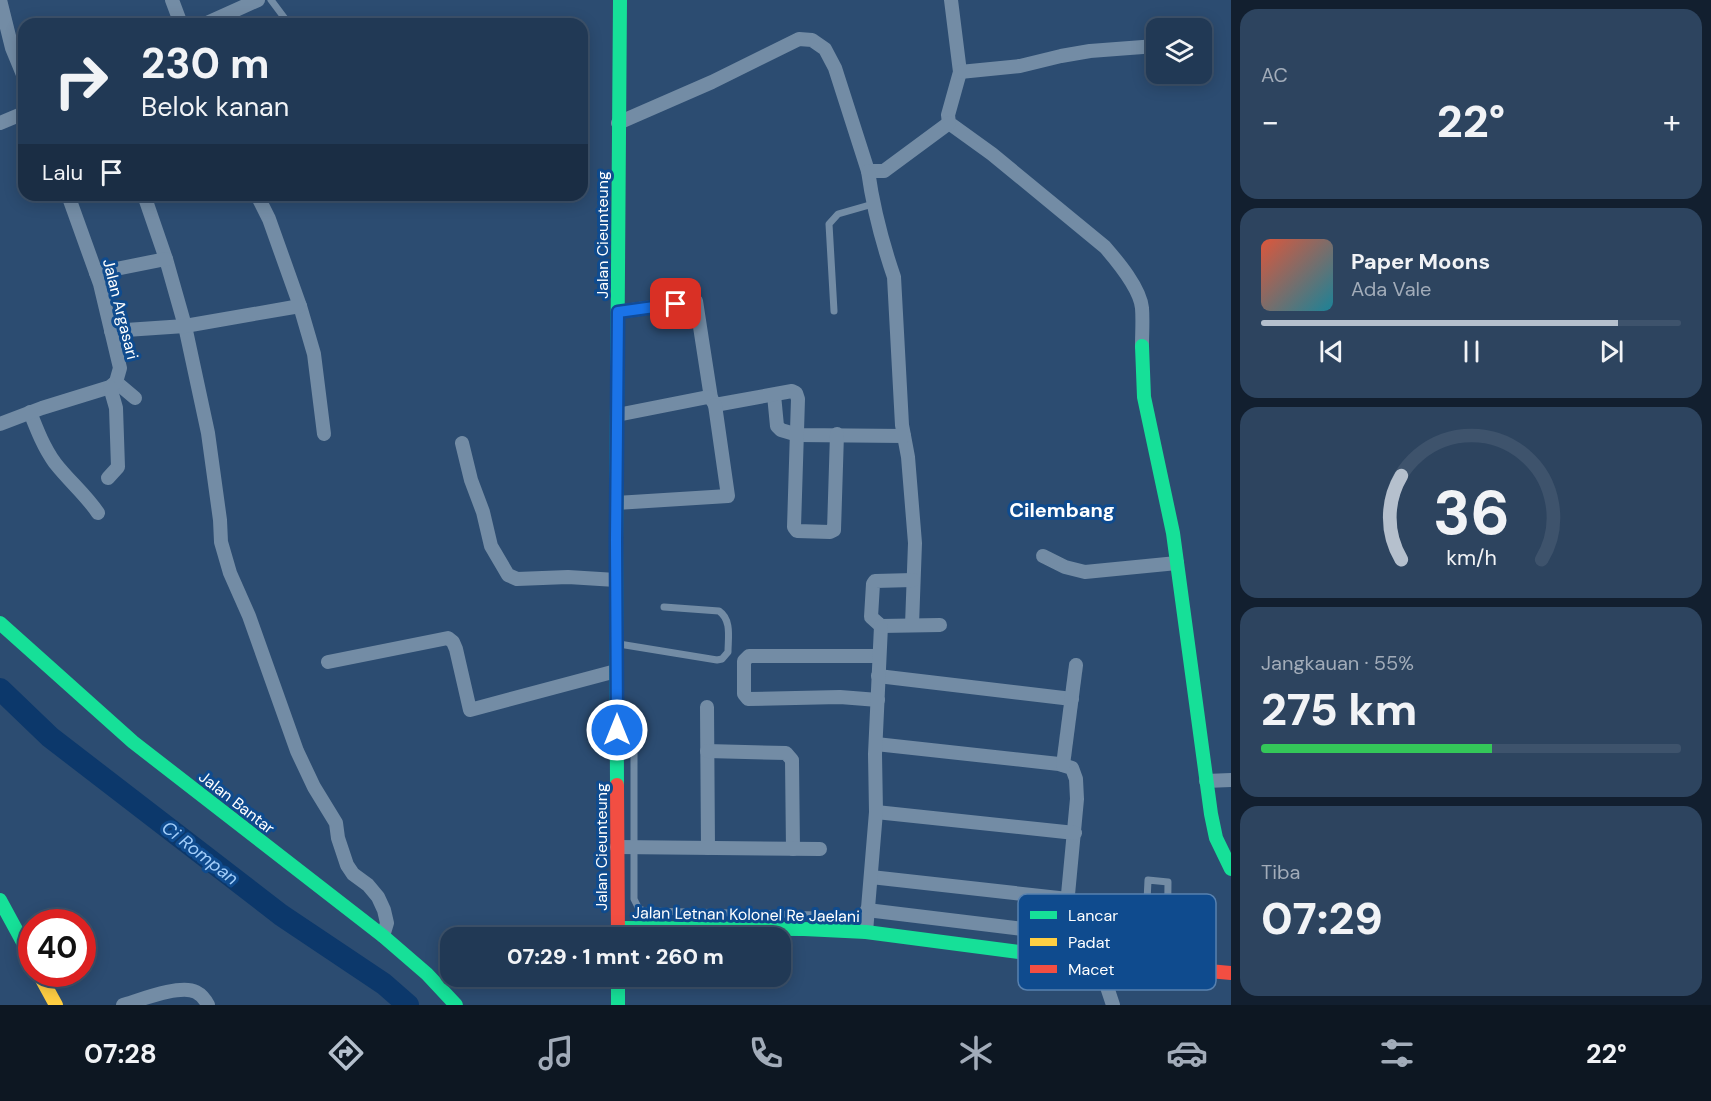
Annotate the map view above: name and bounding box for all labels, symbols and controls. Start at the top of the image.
map controls [1146,18,1212,84]
button: layers [1146,18,1212,84]
text: 230 m [141,36,270,91]
icon: right [42,42,120,120]
text: AC [1261,62,1288,88]
text: Belok kanan [141,89,289,124]
text: 22° [1437,92,1505,151]
text: − [1261,100,1279,143]
text: + [1663,100,1681,143]
icon: arrive [95,156,128,189]
text: Lalu [42,158,83,187]
street label: Jalan Cieunteung [592,171,613,299]
text: Paper Moons [1351,247,1490,276]
street label: Jalan Argasari [98,257,143,362]
text: Ada Vale [1351,276,1431,302]
pin [650,278,701,329]
icon: arrive [659,287,692,320]
icon: previous [1315,335,1348,368]
icon: pause [1455,335,1488,368]
icon: next [1595,335,1628,368]
text: 36 [1432,472,1510,553]
district label: Cilembang [1009,497,1115,523]
text: km/h [1446,544,1496,572]
text: Jangkauan · 55% [1261,650,1414,676]
text: 275 km [1261,680,1417,739]
position arrow [585,698,649,762]
street label: Jalan Bantar [194,766,279,839]
street label: Jalan Cieunteung [591,783,612,911]
water label: Ci Rompan [157,816,243,890]
text: Tiba [1261,859,1300,885]
text: 07:29 [1261,889,1383,948]
legend [1018,894,1216,990]
street label: Jalan Letnan Kolonel Re Jaelani [632,902,860,927]
text: Lancar [1068,905,1118,926]
speed limit sign: 40 [18,909,96,987]
text: Padat [1068,932,1110,953]
text: 07:29 · 1 mnt · 260 m [507,942,724,971]
text: Macet [1068,959,1114,980]
icon: directions [325,1032,367,1074]
icon: music [535,1032,577,1074]
icon: phone [745,1032,787,1074]
icon: climate [955,1032,997,1074]
icon: car [1166,1032,1208,1074]
icon: filters [1376,1032,1418,1074]
text: 07:28 [84,1036,157,1071]
text: 22° [1586,1036,1627,1071]

